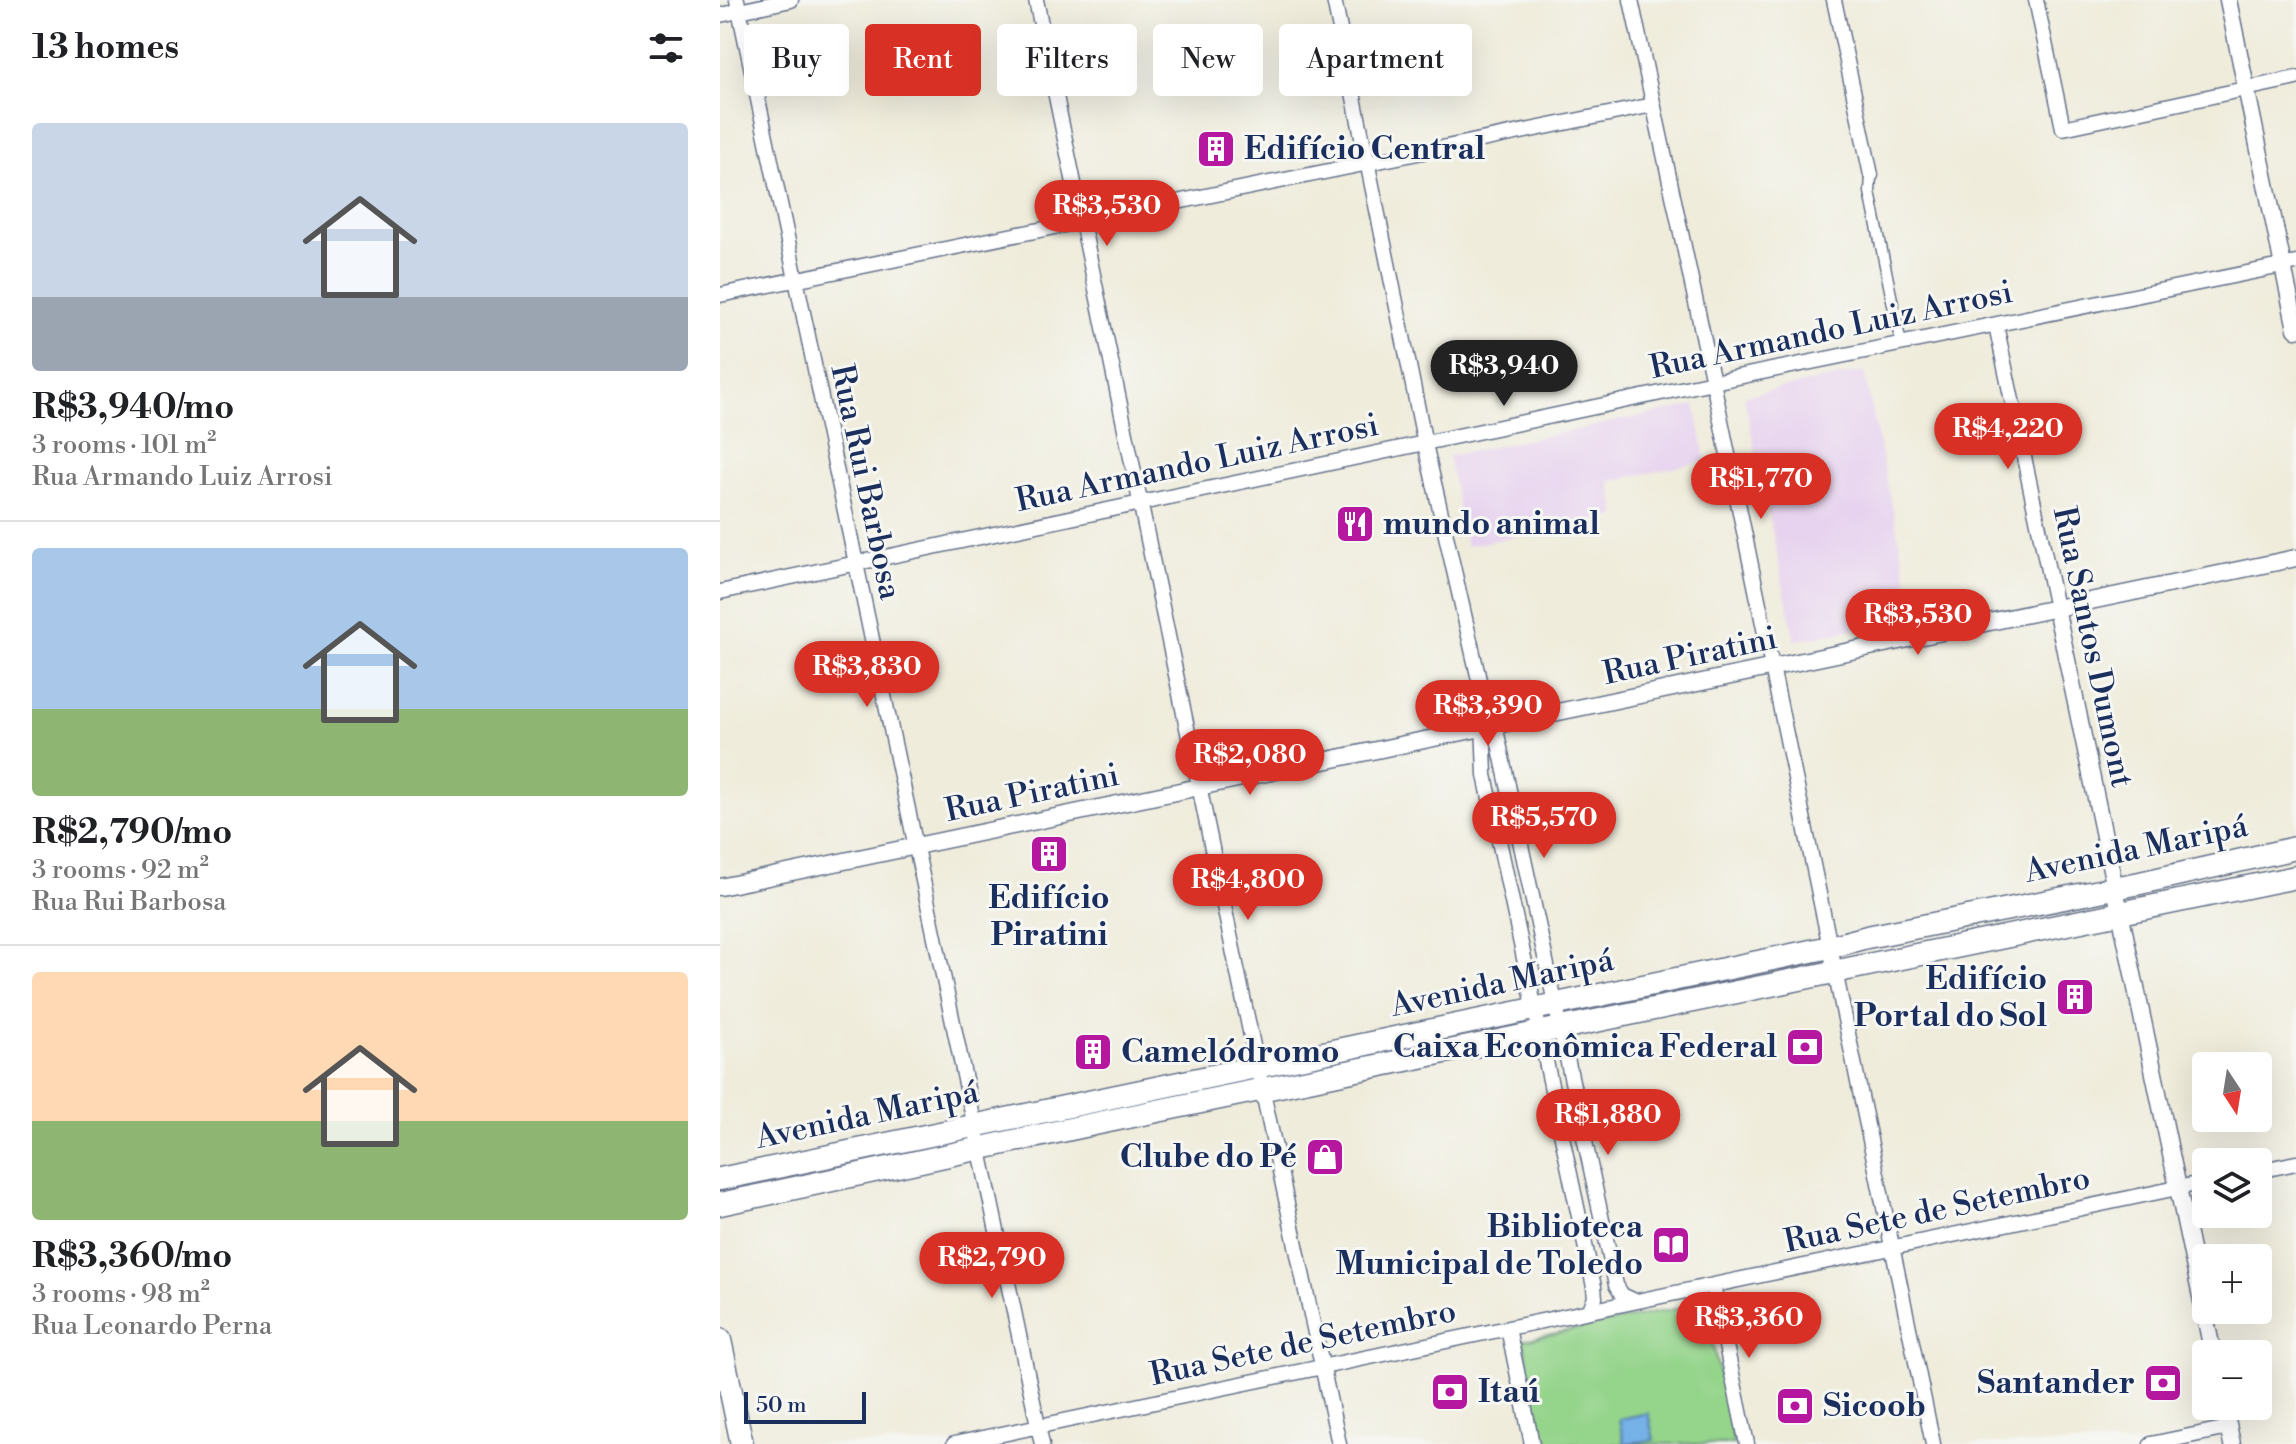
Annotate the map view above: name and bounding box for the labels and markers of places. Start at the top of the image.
building icon: Edifício Central [1195,128,1237,170]
place label: Edifício Central [1244,129,1486,169]
pin: R$3,530 [1033,180,1181,248]
pin: R$3,940 [1430,340,1578,408]
pin: R$4,220 [1934,403,2082,471]
pin: R$1,770 [1687,453,1835,521]
restaurant icon: mundo animal [1334,503,1376,545]
place label: mundo animal [1383,504,1600,544]
pin: R$3,530 [1844,589,1992,657]
pin: R$3,830 [793,641,941,709]
pin: R$3,390 [1414,680,1562,748]
pin: R$2,080 [1176,729,1324,797]
pin: R$5,570 [1470,792,1618,860]
building icon: Edifício Piratini [1028,833,1070,875]
pin: R$4,800 [1174,854,1322,922]
place label: Edifício Piratini [988,878,1110,955]
place label: Edifício Portal do Sol [1854,959,2047,1036]
building icon: Edifício Portal do Sol [2054,976,2096,1018]
bank icon: Caixa Econômica Federal [1784,1026,1826,1068]
place label: Caixa Econômica Federal [1393,1027,1777,1067]
building icon: Camelódromo [1072,1031,1114,1073]
place label: Camelódromo [1121,1032,1340,1072]
pin: R$1,880 [1534,1089,1682,1157]
shop icon: Clube do Pé [1304,1136,1346,1178]
place label: Clube do Pé [1120,1137,1297,1177]
place label: Biblioteca Municipal de Toledo [1336,1207,1644,1284]
library icon: Biblioteca Municipal de Toledo [1650,1224,1692,1266]
pin: R$2,790 [918,1232,1066,1300]
pin: R$3,360 [1675,1292,1823,1360]
bank icon: Santander [2142,1362,2184,1404]
place label: Santander [1977,1363,2135,1403]
bank icon: Itaú [1429,1371,1471,1413]
place label: Itaú [1478,1372,1540,1412]
bank icon: Sicoob [1774,1385,1816,1427]
place label: Sicoob [1823,1386,1926,1426]

